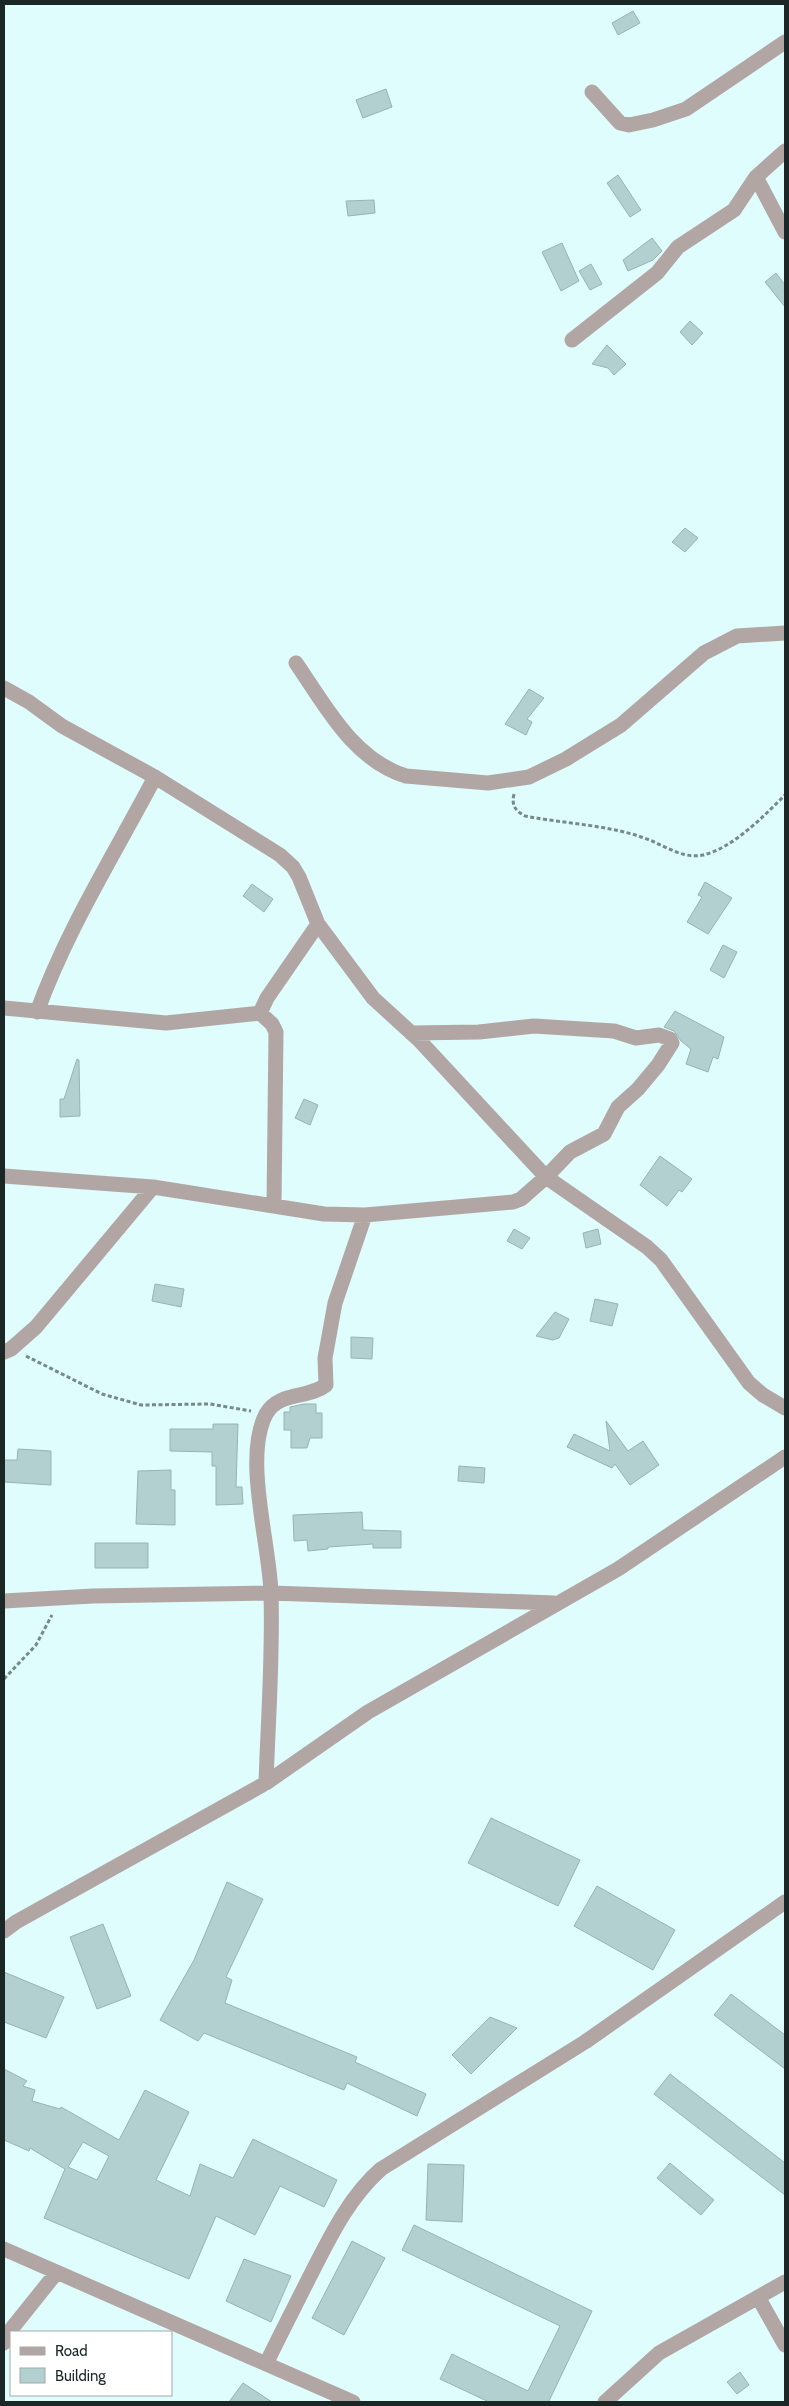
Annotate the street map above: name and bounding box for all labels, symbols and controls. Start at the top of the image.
legend [10,2331,172,2396]
text: Road [55,2342,88,2360]
text: Building [55,2367,106,2385]

